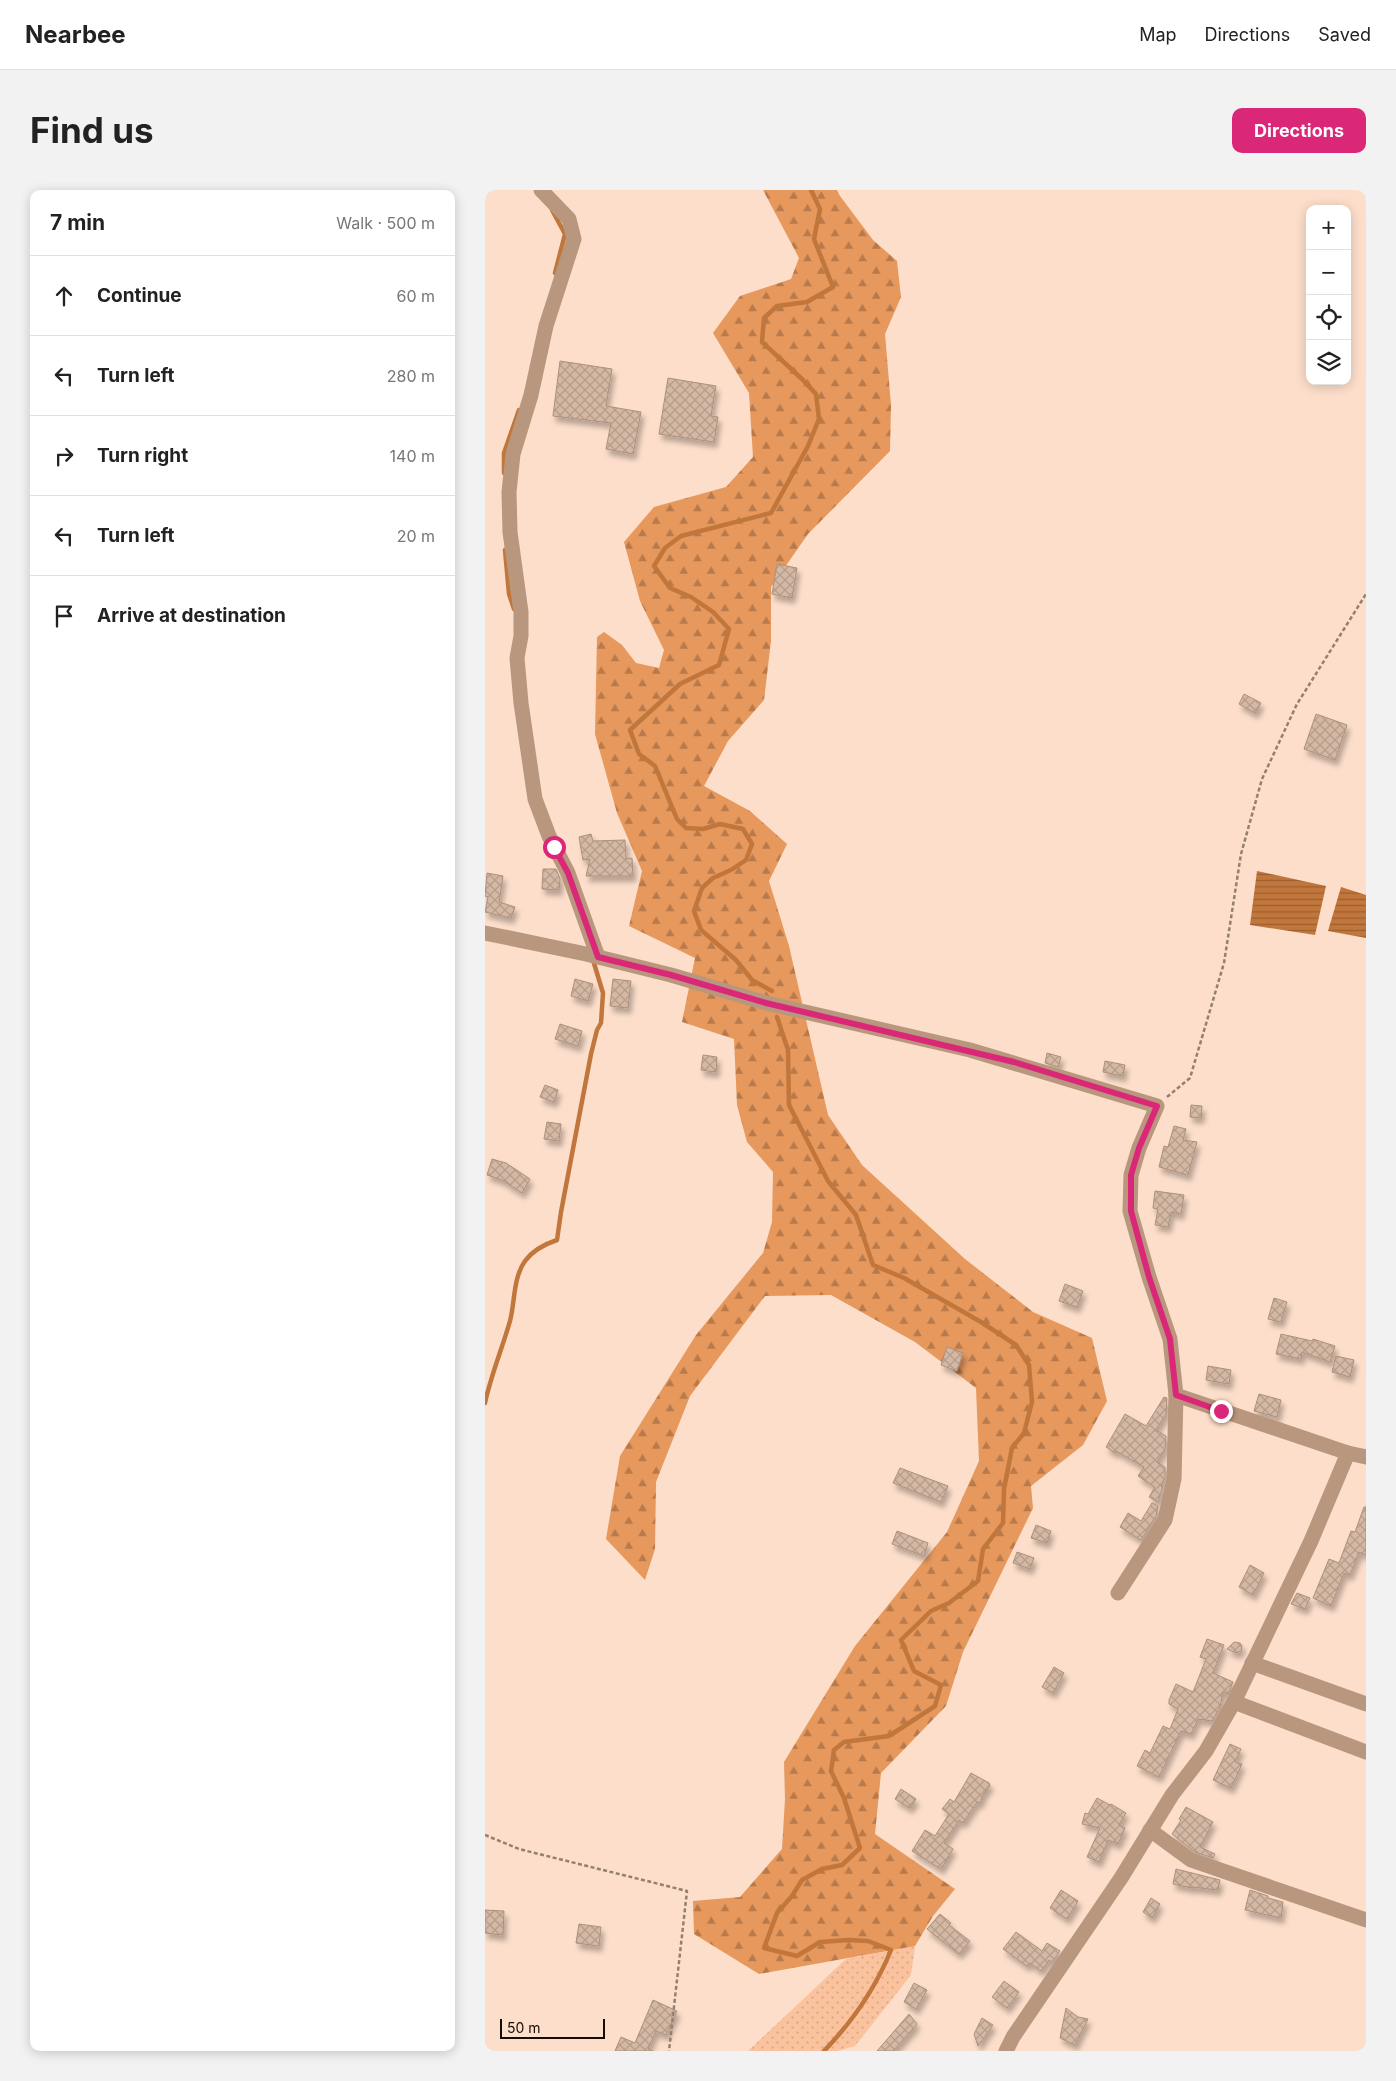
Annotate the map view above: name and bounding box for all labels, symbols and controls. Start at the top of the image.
text: Nearbee [25,20,126,49]
text: Map [1139,24,1177,45]
text: Directions [1205,24,1290,45]
text: Saved [1318,24,1371,45]
button: Directions [1232,108,1366,153]
text: Find us [30,109,154,151]
map controls [1306,205,1351,385]
button: + [1306,205,1351,250]
text: 7 min [50,210,105,235]
text: Walk · 500 m [336,213,435,233]
button: − [1306,250,1351,295]
icon: ahead [50,282,78,310]
text: Continue [97,284,182,307]
text: 60 m [396,286,435,306]
button: locate [1306,295,1351,340]
button: layers [1306,340,1351,385]
icon: left [50,362,78,390]
text: Turn left [97,364,175,387]
text: 280 m [387,366,435,386]
icon: right [50,442,78,470]
text: Turn right [97,444,188,467]
text: 140 m [390,446,435,466]
icon: left [50,522,78,550]
text: Turn left [97,524,175,547]
text: 20 m [397,526,435,546]
icon: arrive [50,602,78,630]
text: Arrive at destination [97,604,286,627]
route start [543,836,566,859]
route end [1210,1400,1233,1423]
scale bar [500,2016,605,2039]
text: 50 m [507,2019,541,2036]

